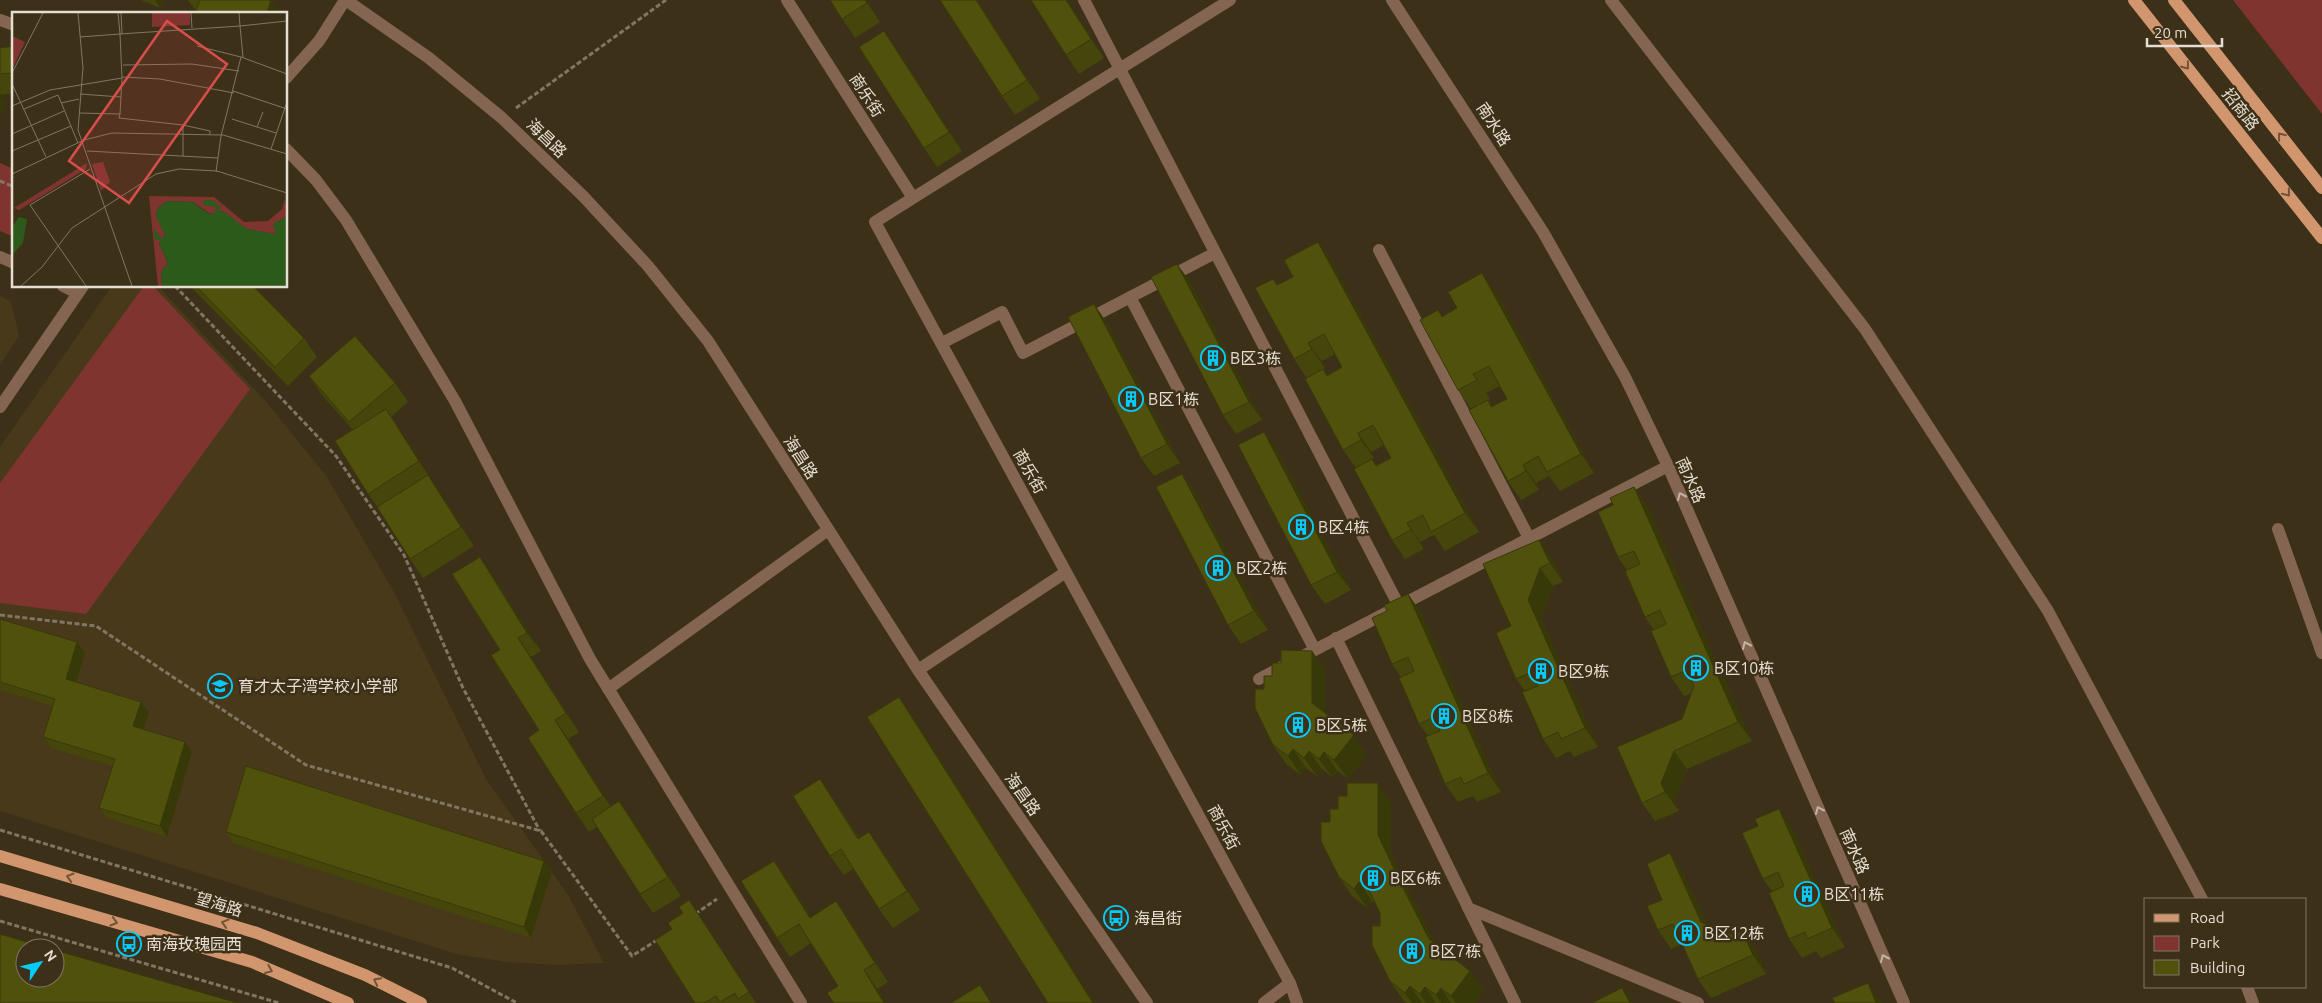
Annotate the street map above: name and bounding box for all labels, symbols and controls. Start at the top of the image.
inset map [12,12,288,288]
scale bar [2147,15,2222,47]
text: 20 m [2154,24,2187,41]
one-way arrow [2181,60,2189,69]
street label: 商乐街 [846,70,888,120]
street label: 招商路 [2219,85,2263,133]
street label: 南水路 [1473,99,1515,149]
street label: 海昌路 [523,115,571,161]
one-way arrow [2278,132,2287,141]
one-way arrow [2281,188,2290,197]
building icon: B区3栋 [1200,345,1226,371]
place label: B区3栋 [1230,349,1281,367]
building icon: B区1栋 [1118,386,1144,412]
place label: B区1栋 [1148,390,1199,408]
street label: 海昌路 [780,432,822,482]
street label: 商乐街 [1010,446,1050,496]
street label: 南水路 [1673,454,1709,506]
one-way arrow [1677,492,1687,501]
building icon: B区4栋 [1288,514,1314,540]
place label: B区4栋 [1318,518,1369,536]
building icon: B区2栋 [1205,555,1231,581]
place label: B区2栋 [1236,559,1287,577]
one-way arrow [1742,641,1753,650]
building icon: B区10栋 [1683,655,1709,681]
building icon: B区9栋 [1528,658,1554,684]
place label: B区10栋 [1714,659,1774,677]
place label: B区9栋 [1558,662,1609,680]
school or university icon: 育才太子湾学校小学部 [207,673,233,699]
place label: 育才太子湾学校小学部 [238,677,398,695]
building icon: B区8栋 [1431,703,1457,729]
place label: B区8栋 [1462,707,1513,725]
building icon: B区5栋 [1285,712,1311,738]
place label: B区5栋 [1316,716,1367,734]
street label: 海昌路 [1002,769,1044,819]
street label: 商乐街 [1205,802,1243,852]
one-way arrow [1814,806,1825,815]
street label: 南水路 [1837,825,1873,877]
building icon: B区6栋 [1360,865,1386,891]
place label: B区6栋 [1390,869,1441,887]
one-way arrow [66,872,74,882]
building icon: B区11栋 [1794,881,1820,907]
place label: B区11栋 [1824,885,1884,903]
street label: 望海路 [193,888,245,920]
legend [2144,898,2307,988]
bus stop icon: 海昌街 [1103,905,1129,931]
place label: 海昌街 [1134,909,1182,927]
text: Road [2190,909,2225,926]
one-way arrow [109,917,118,927]
one-way arrow [222,919,230,929]
building icon: B区12栋 [1674,920,1700,946]
place label: B区12栋 [1704,924,1764,942]
bus stop icon: 南海玫瑰园西 [116,931,142,957]
text: Park [2190,934,2220,951]
place label: 南海玫瑰园西 [146,935,242,953]
north arrow [15,938,65,988]
building icon: B区7栋 [1399,938,1425,964]
place label: B区7栋 [1430,942,1481,960]
text: N [41,947,60,964]
one-way arrow [1880,954,1891,963]
text: Building [2190,959,2245,976]
one-way arrow [264,963,273,974]
one-way arrow [373,977,382,987]

